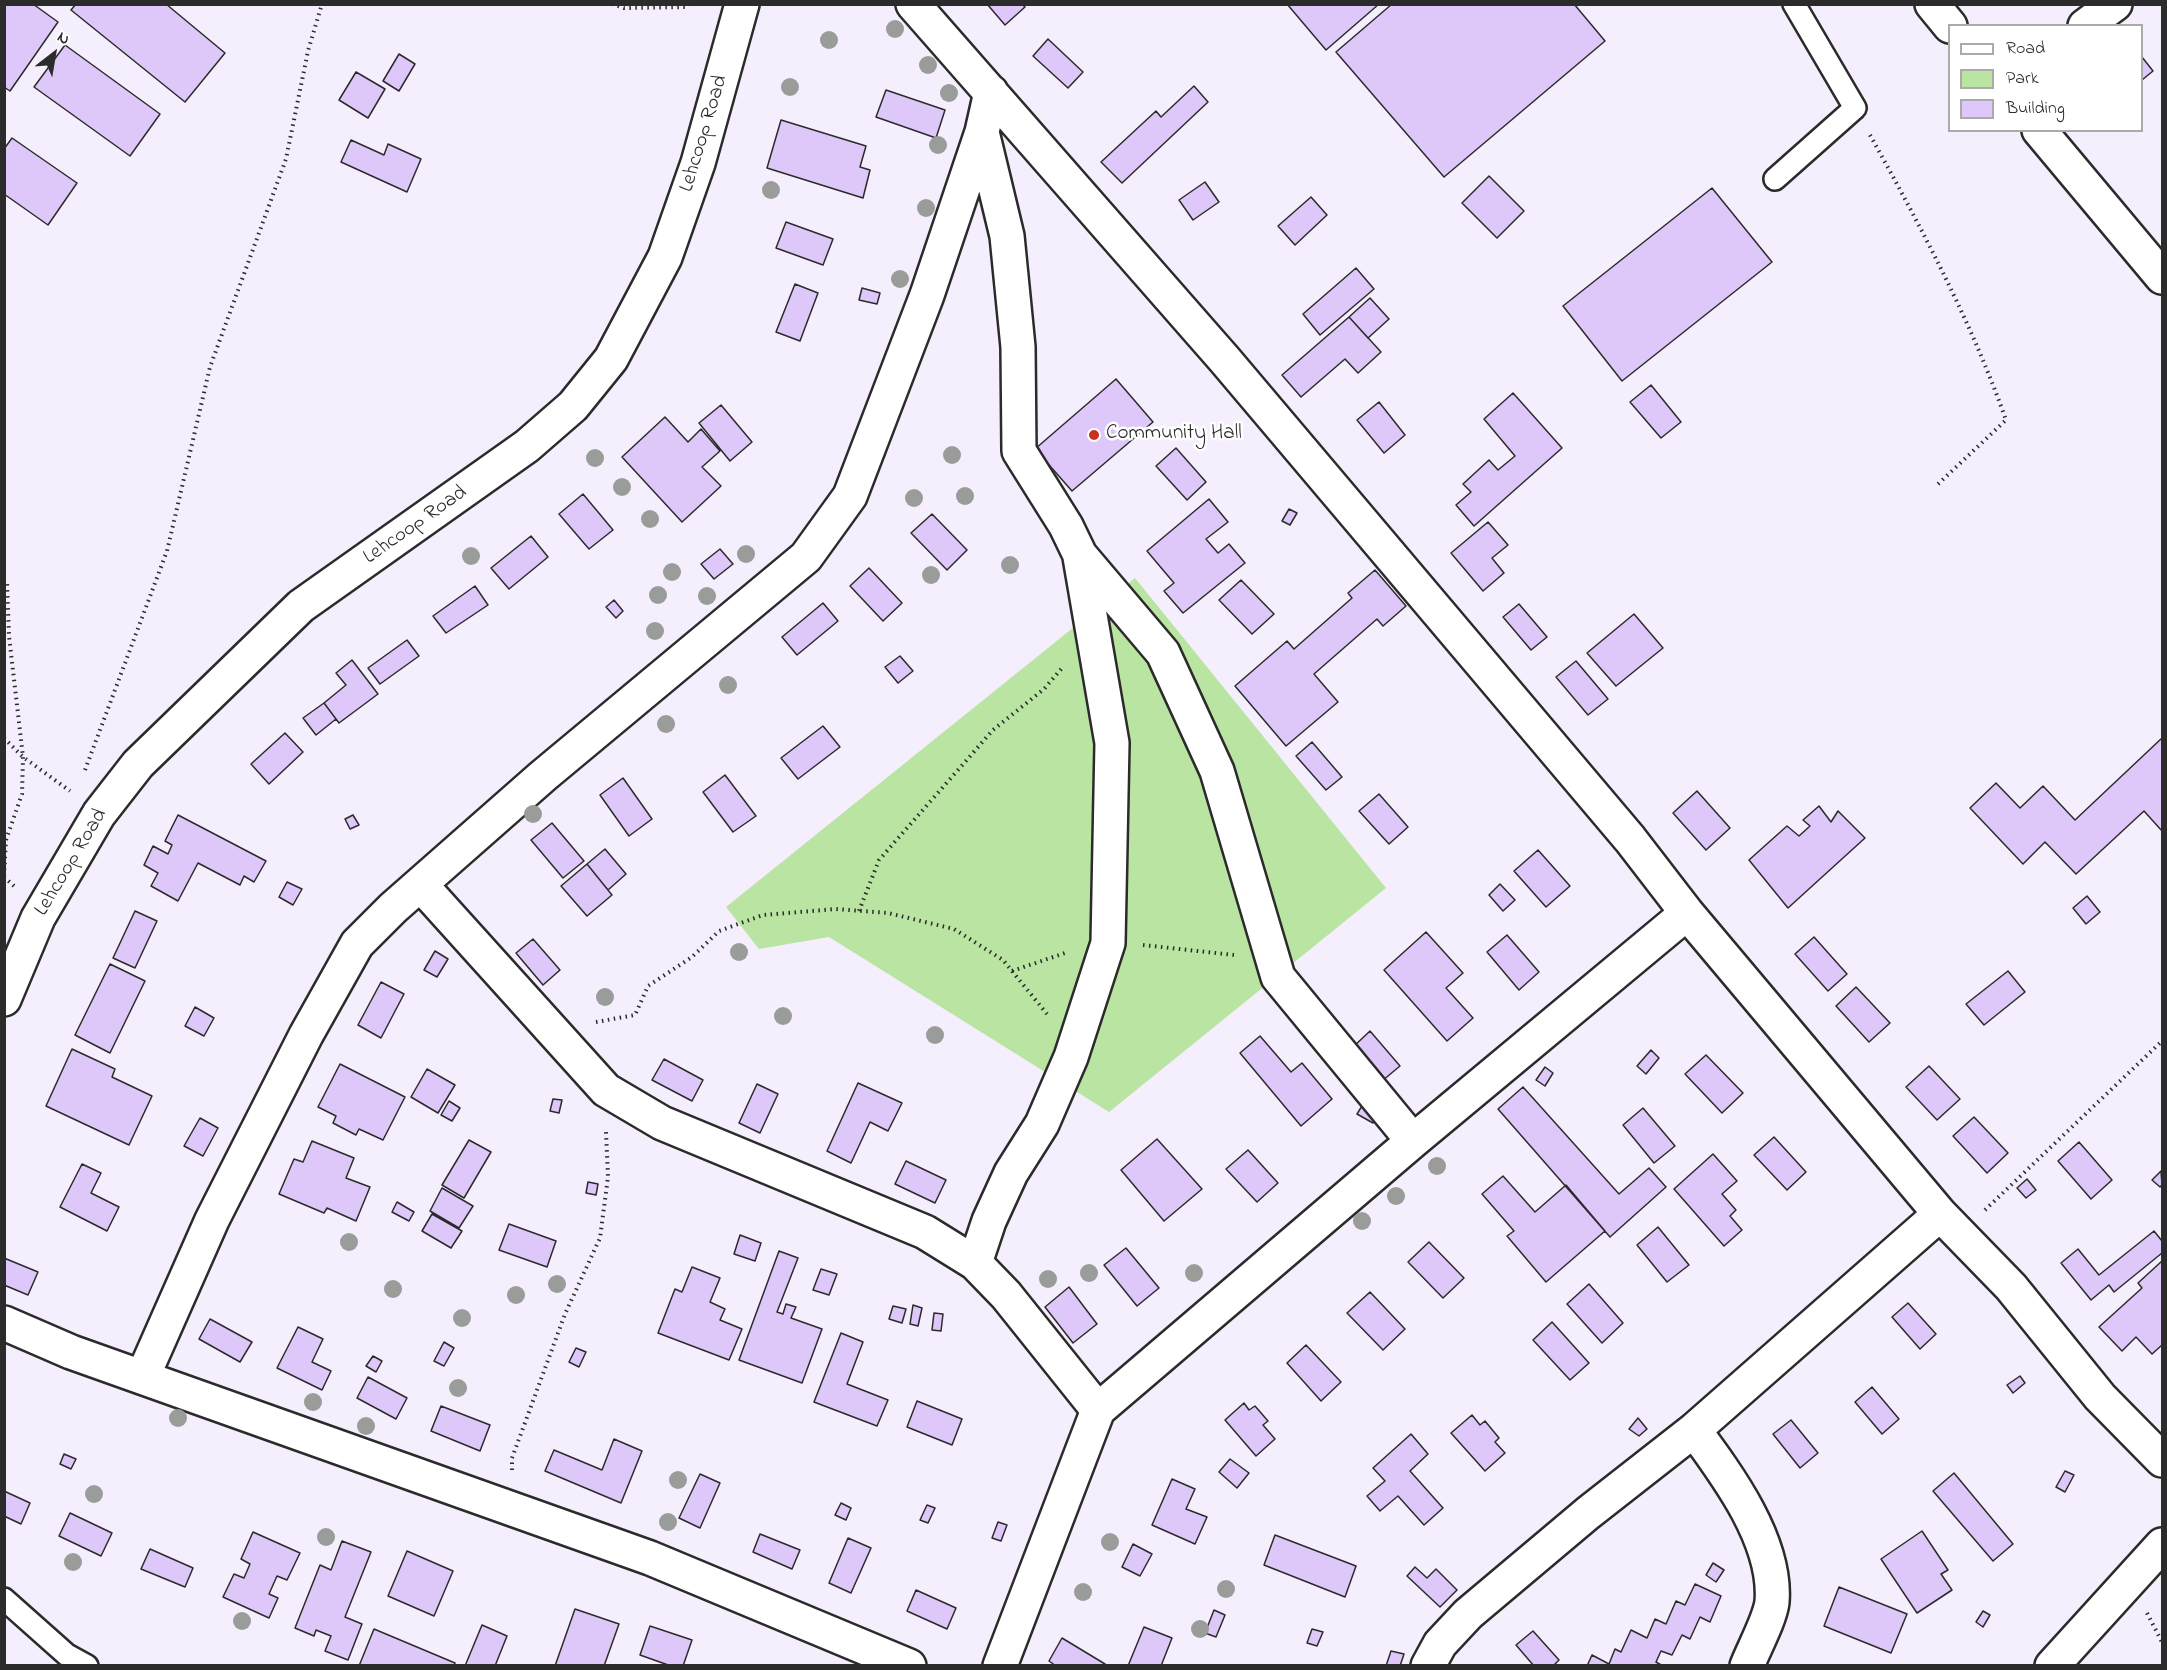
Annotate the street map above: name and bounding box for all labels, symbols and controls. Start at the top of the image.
north arrow [24,24,84,84]
legend [1948,24,2143,132]
text: N [52,26,74,52]
text: Road [2006,36,2045,62]
text: Park [2006,66,2039,92]
street label: Lehcoop Road [675,73,735,195]
text: Building [2006,96,2065,122]
place label: Community Hall [1106,422,1242,448]
marker: Community Hall [1087,428,1101,442]
street label: Lehcoop Road [359,481,473,571]
street label: Lehcoop Road [30,805,114,921]

